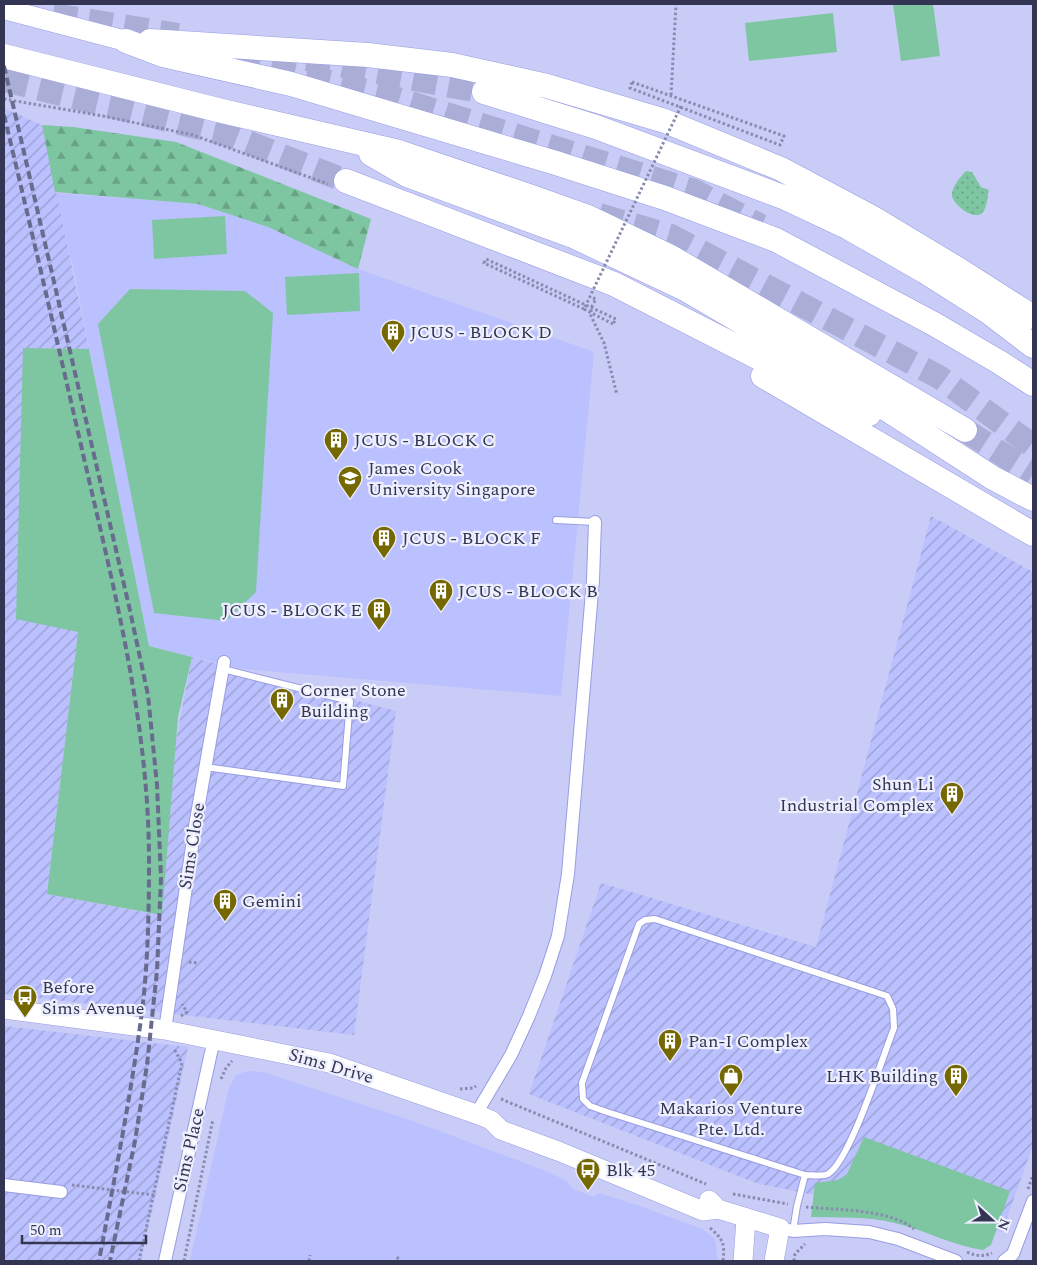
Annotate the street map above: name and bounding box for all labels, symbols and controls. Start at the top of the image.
building icon: JCUS - BLOCK D [380,319,406,353]
place label: JCUS - BLOCK D [410,319,552,346]
building icon: JCUS - BLOCK C [323,427,349,461]
place label: JCUS - BLOCK C [354,427,495,454]
place label: James Cook University Singapore [368,455,536,503]
school or university icon: James Cook University Singapore [337,465,363,499]
building icon: JCUS - BLOCK F [371,525,397,559]
place label: JCUS - BLOCK F [402,525,541,552]
building icon: JCUS - BLOCK B [428,578,454,612]
place label: JCUS - BLOCK B [458,578,598,605]
place label: JCUS - BLOCK E [222,597,362,624]
building icon: JCUS - BLOCK E [366,597,392,631]
place label: Corner Stone Building [300,677,406,725]
building icon: Corner Stone Building [269,687,295,721]
place label: Shun Li Industrial Complex [780,771,934,819]
building icon: Shun Li Industrial Complex [939,781,965,815]
street label: Sims Close [172,801,212,891]
building icon: Gemini [212,888,238,922]
place label: Gemini [242,888,302,915]
place label: Before Sims Avenue [42,974,144,1022]
bus stop icon: Before Sims Avenue [12,984,38,1018]
building icon: Pan-I Complex [657,1028,683,1062]
place label: Pan-I Complex [688,1028,808,1055]
street label: Sims Drive [285,1041,377,1091]
shop icon: Makarios Venture Pte. Ltd. [718,1063,744,1097]
place label: LHK Building [826,1063,938,1090]
building icon: LHK Building [943,1063,969,1097]
place label: Makarios Venture Pte. Ltd. [659,1095,803,1143]
street label: Sims Place [166,1105,212,1195]
bus stop icon: Blk 45 [575,1157,601,1191]
place label: Blk 45 [606,1157,656,1184]
north arrow [967,1195,1017,1245]
scale bar [22,1212,146,1244]
text: N [992,1215,1016,1234]
text: 50 m [30,1219,62,1242]

